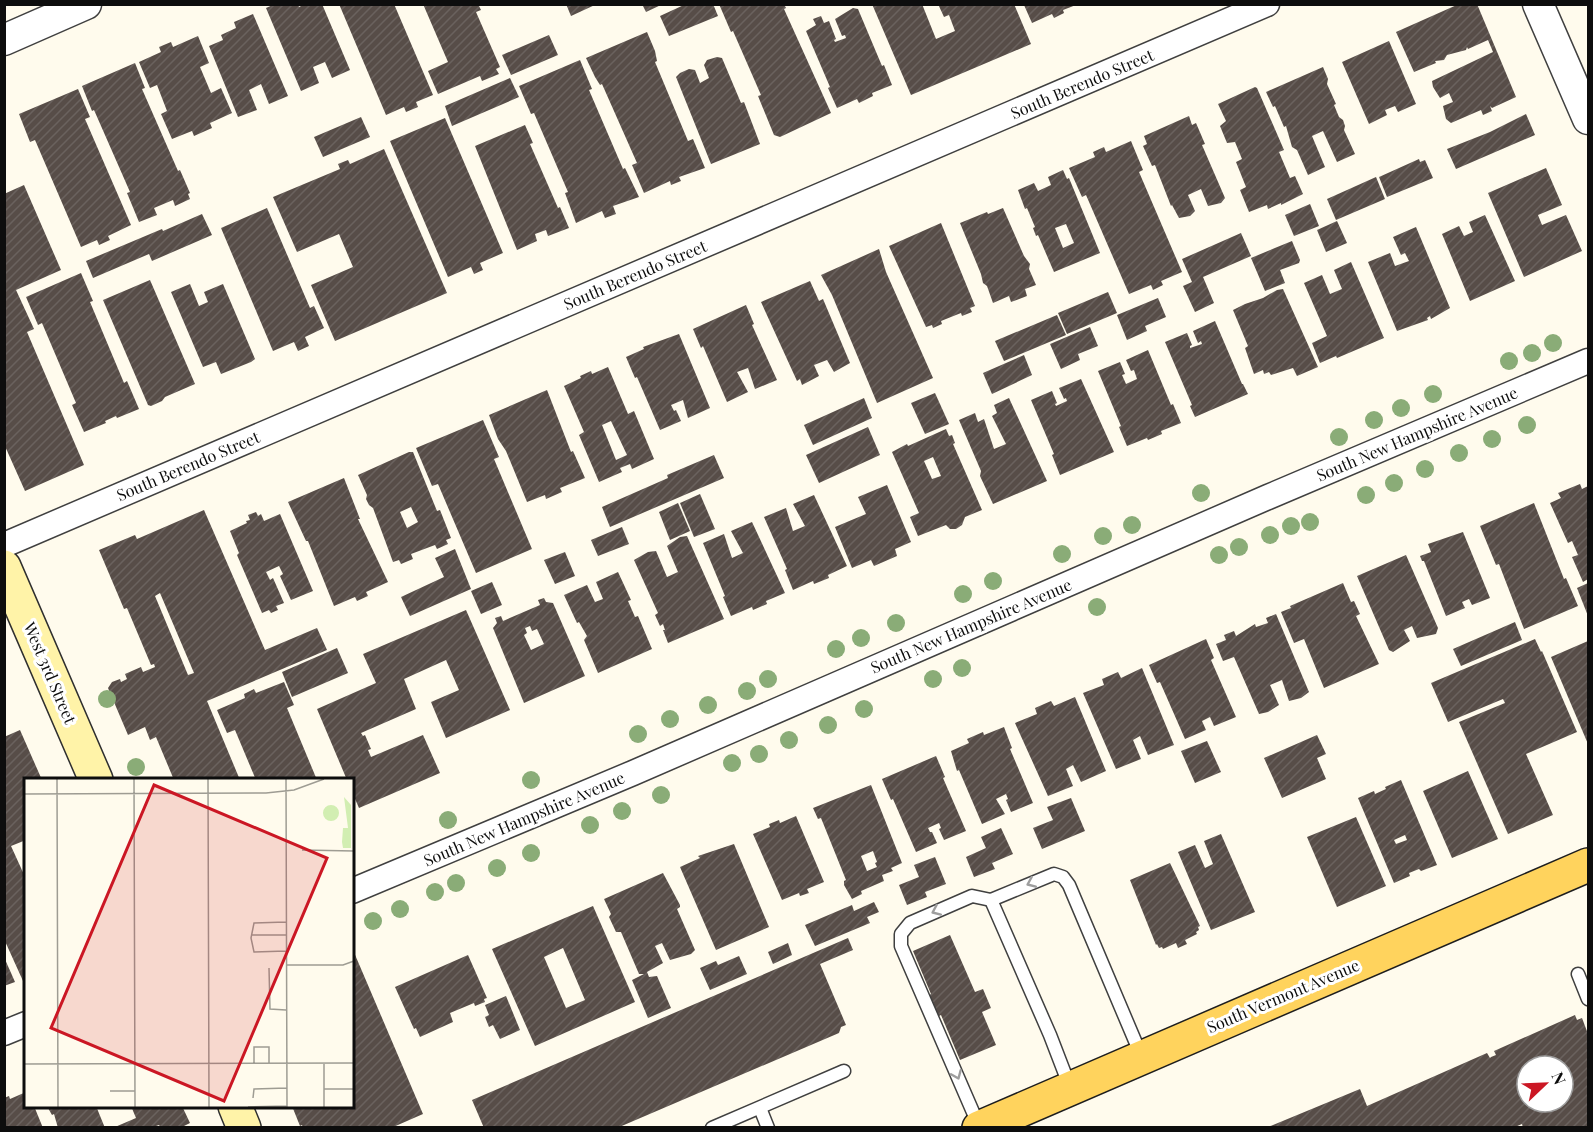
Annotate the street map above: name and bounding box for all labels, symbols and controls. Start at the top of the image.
street label: South Berendo Street [1007,44,1157,123]
street label: South Berendo Street [560,235,710,314]
street label: South New Hampshire Avenue [1313,382,1521,486]
street label: South Berendo Street [113,426,263,505]
street label: South New Hampshire Avenue [867,574,1075,678]
street label: West 3rd Street [19,618,81,727]
street label: South New Hampshire Avenue [420,767,628,871]
inset map [24,778,354,1108]
one-way arrow [1027,876,1038,888]
one-way arrow [932,904,943,916]
street label: South Vermont Avenue [1203,954,1362,1037]
north arrow [1515,1054,1575,1114]
one-way arrow [950,1068,962,1079]
text: N [1547,1069,1571,1088]

